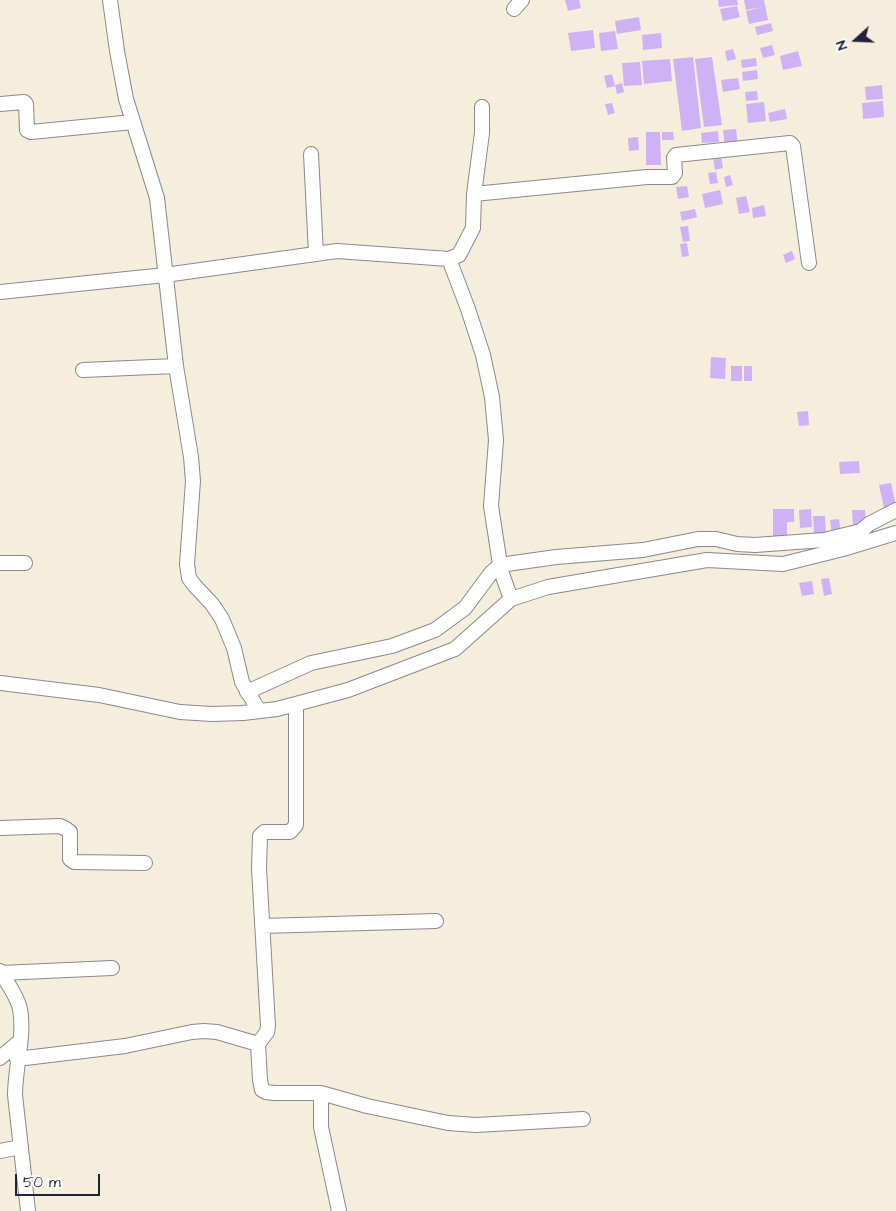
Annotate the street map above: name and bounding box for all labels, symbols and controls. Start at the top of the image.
north arrow [831,15,881,65]
text: N [831,38,853,53]
scale bar [18,1164,102,1196]
text: 50 m [23,1172,61,1193]

